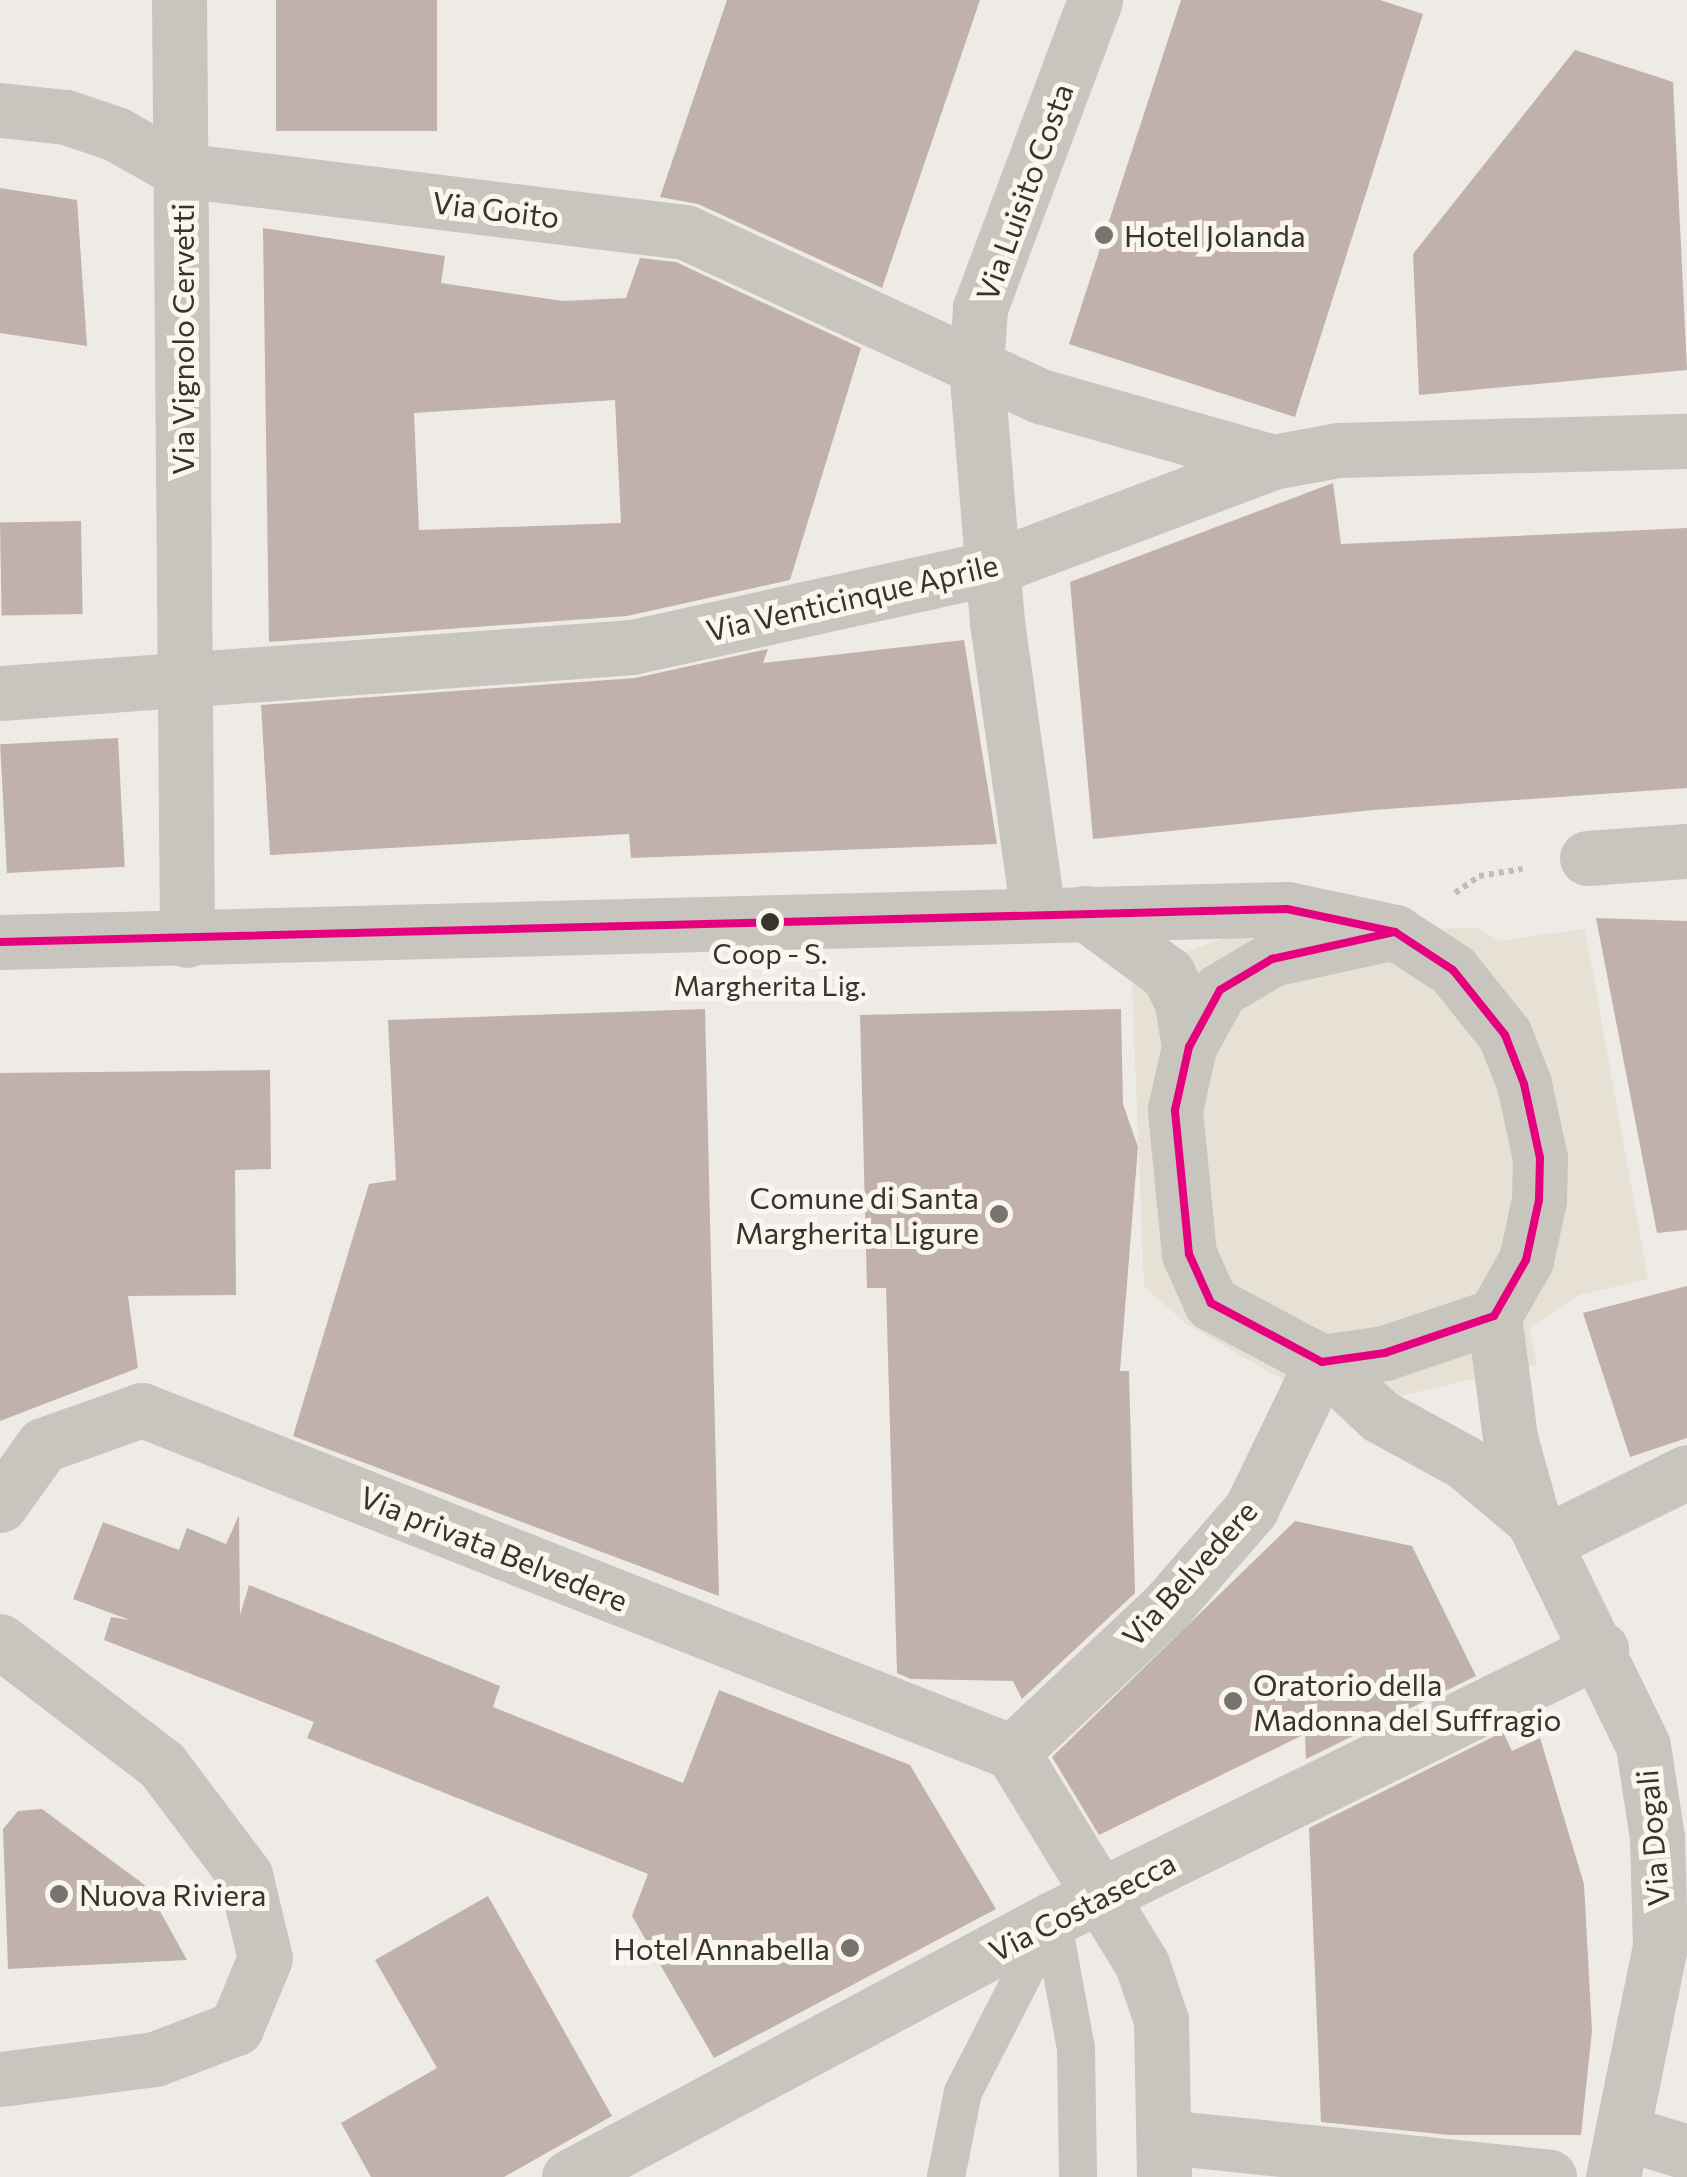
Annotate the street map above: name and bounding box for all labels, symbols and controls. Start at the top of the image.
street label: Via Luisito Costa [968,79,1080,305]
street label: Via Goito [431,183,561,235]
street label: Via Vignolo Cervetti [164,203,200,475]
place label: Hotel Jolanda [1124,217,1306,253]
marker: Hotel Jolanda [1093,224,1115,246]
street label: Via Venticinque Aprile [703,546,1001,648]
marker: Coop - S. Margherita Lig. [760,912,780,932]
place label: Coop - S. Margherita Lig. [673,936,867,1002]
place label: Comune di Santa Margherita Ligure [735,1179,979,1250]
marker: Comune di Santa Margherita Ligure [988,1203,1010,1225]
street label: Via privata Belvedere [355,1478,633,1618]
street label: Via Belvedere [1114,1493,1264,1653]
place label: Oratorio della Madonna del Suffragio [1253,1666,1561,1736]
marker: Oratorio della Madonna del Suffragio [1222,1690,1244,1712]
street label: Via Dogali [1628,1768,1676,1908]
street label: Via Costasecca [983,1844,1181,1968]
place label: Nuova Riviera [79,1876,266,1912]
marker: Nuova Riviera [48,1883,70,1905]
place label: Hotel Annabella [613,1930,830,1966]
marker: Hotel Annabella [839,1937,861,1959]

